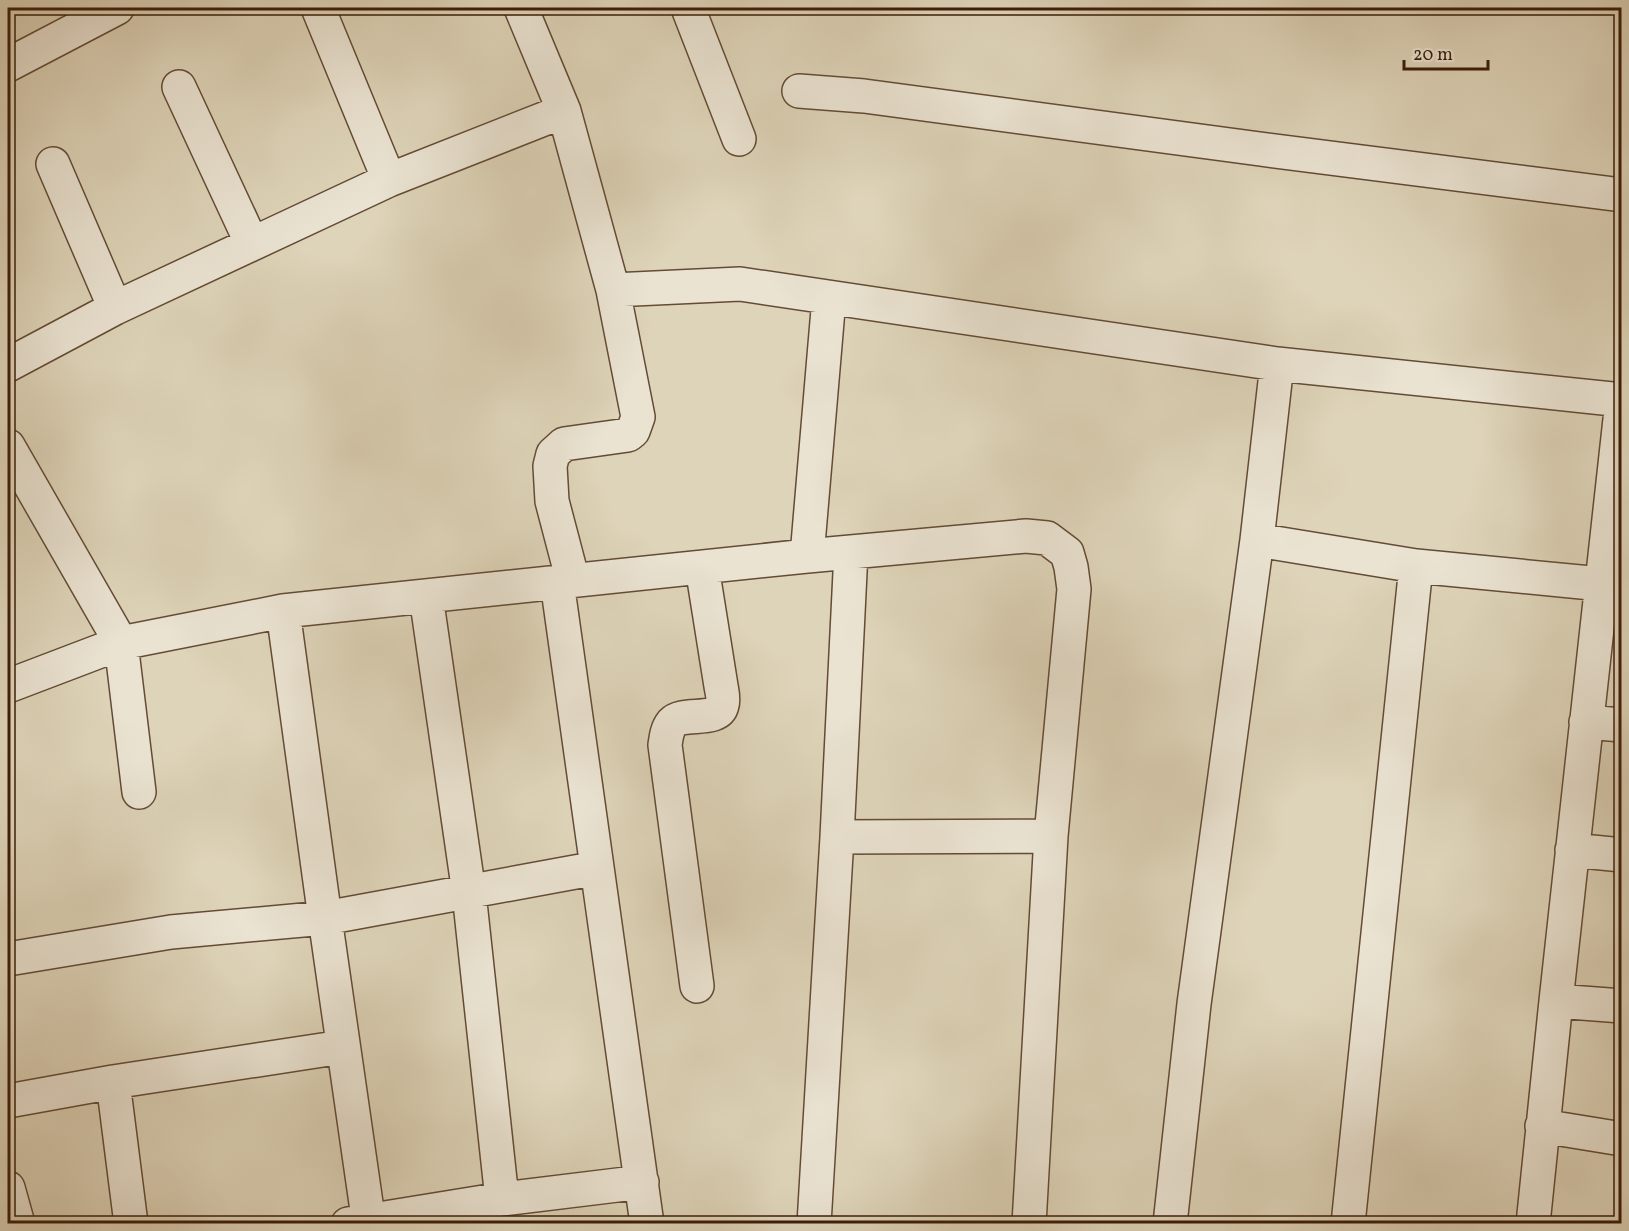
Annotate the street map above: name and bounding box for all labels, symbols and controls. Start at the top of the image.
scale bar [1404,33,1488,71]
text: 20 m [1413,43,1453,68]

